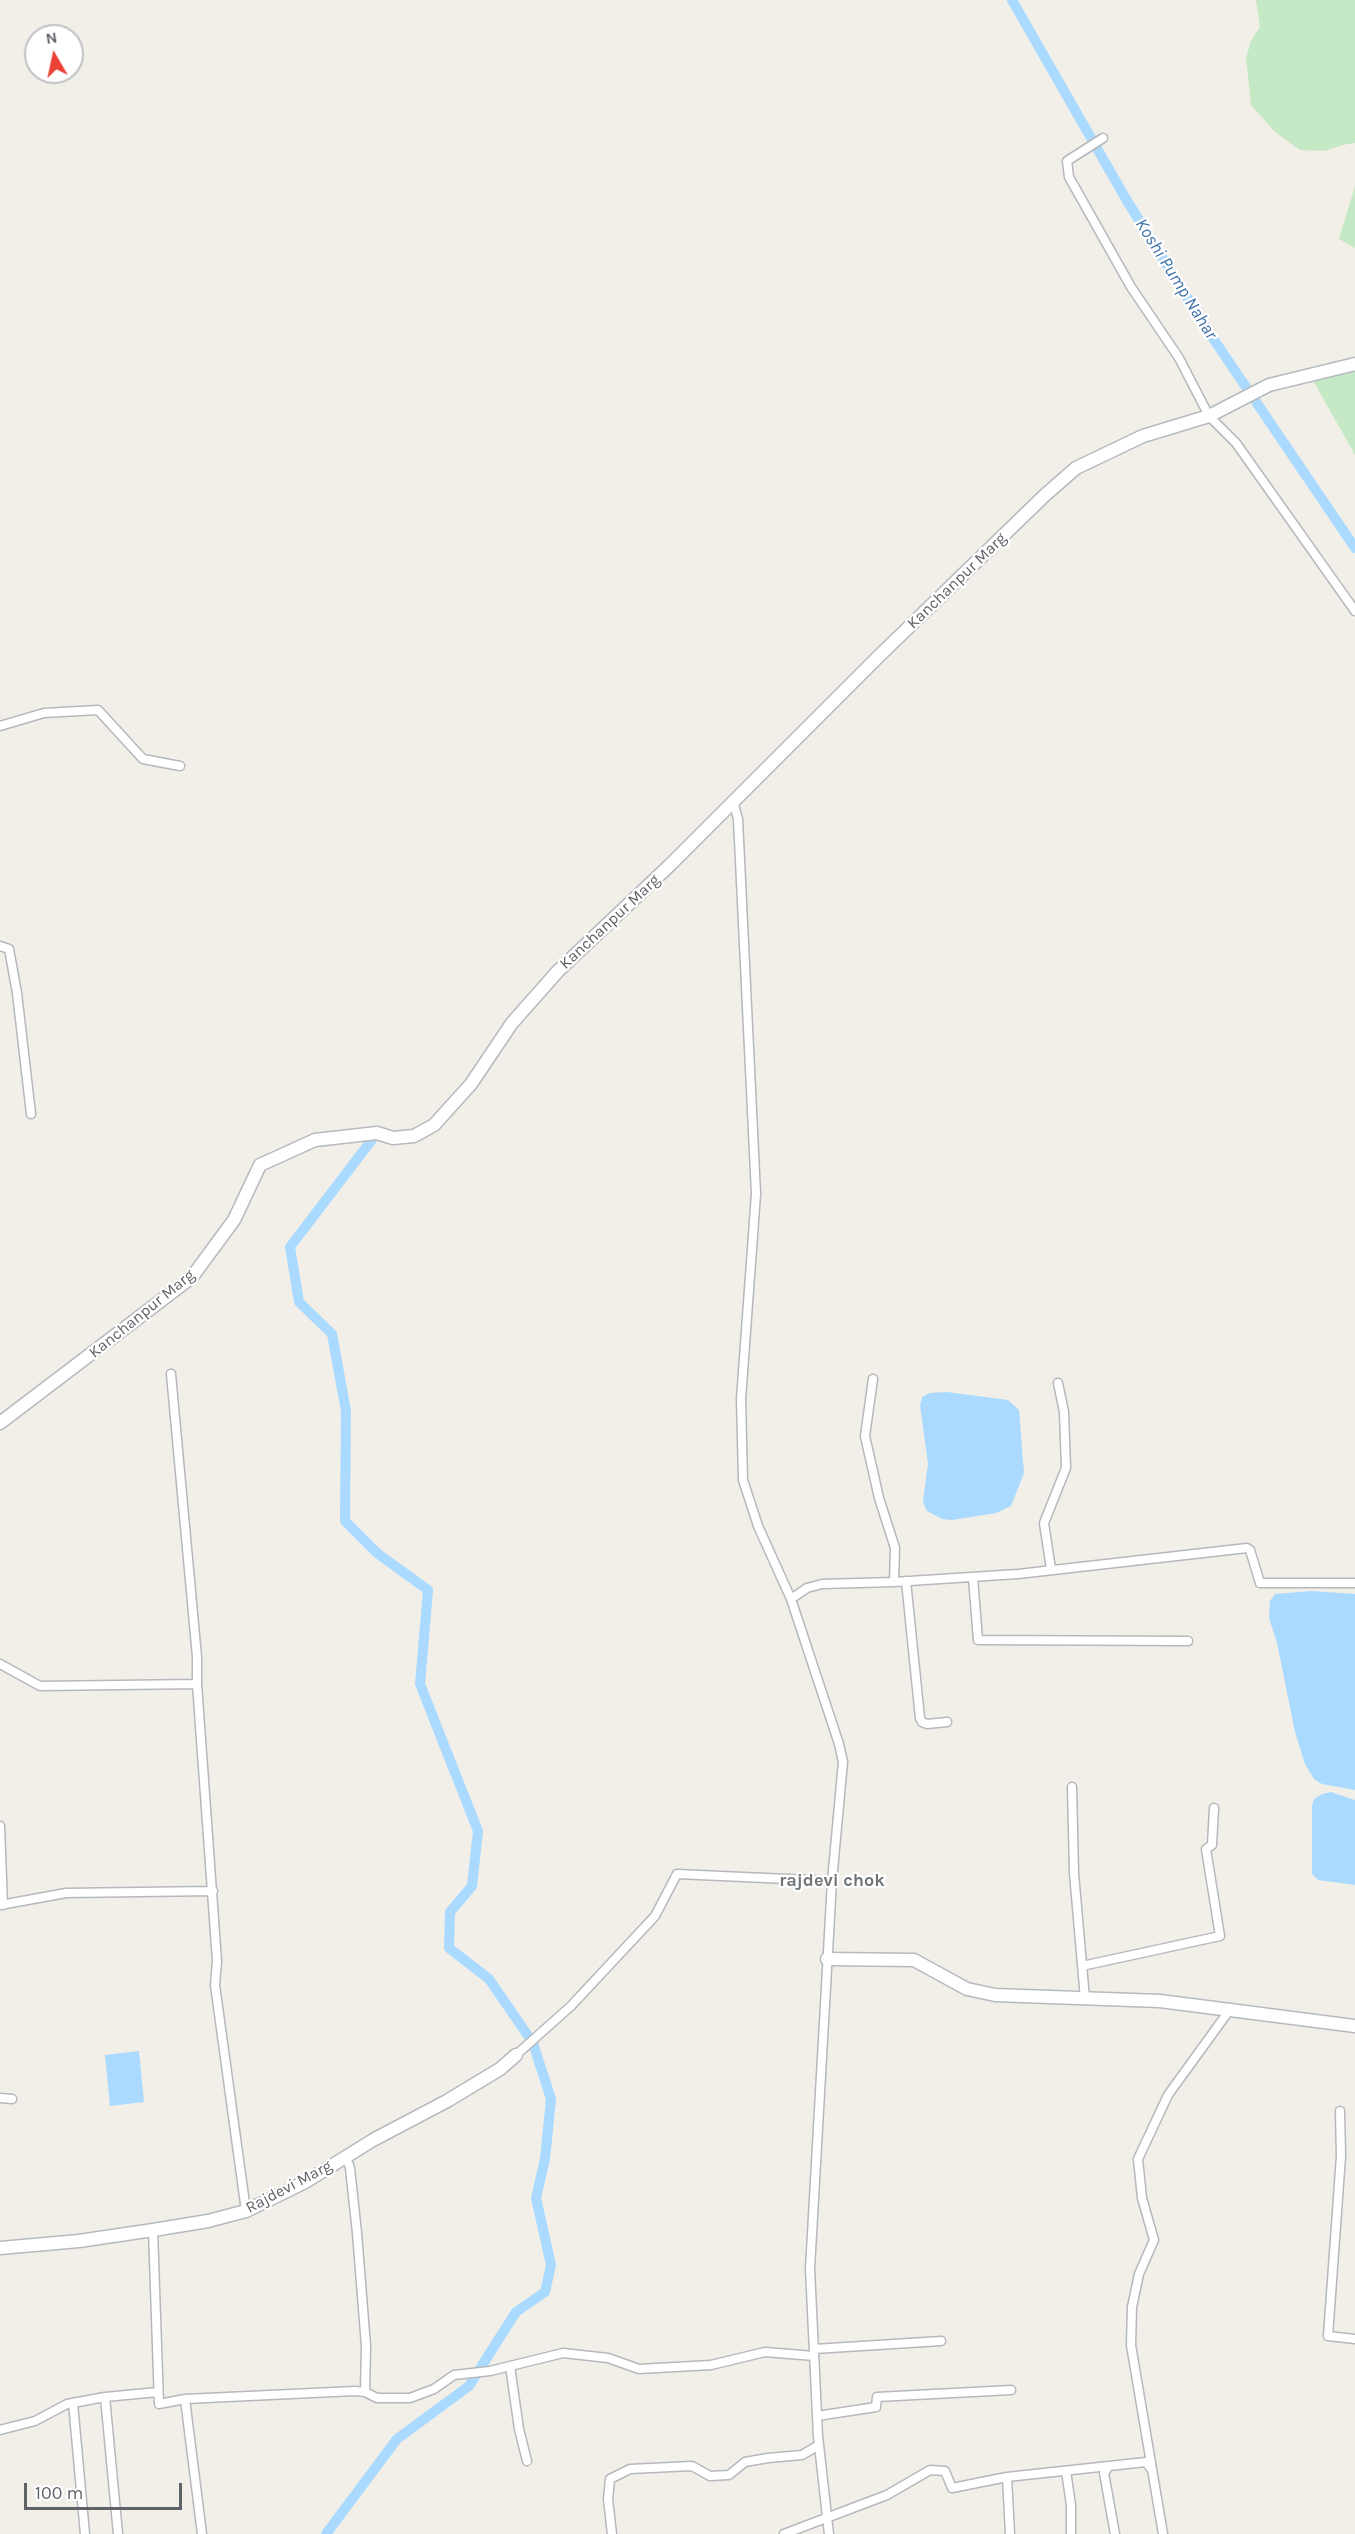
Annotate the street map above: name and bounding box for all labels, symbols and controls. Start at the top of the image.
north arrow [24,24,84,84]
text: N [44,27,59,48]
water label: Koshi Pump Nahar [1130,215,1222,343]
street label: Kanchanpur Marg [904,529,1010,633]
street label: Kanchanpur Marg [556,871,664,973]
street label: Kanchanpur Marg [85,1266,199,1362]
district label: rajdevi chok [779,1870,885,1892]
street label: Rajdevi Marg [243,2156,335,2218]
scale bar [27,2471,184,2509]
text: 100 m [35,2482,83,2504]

